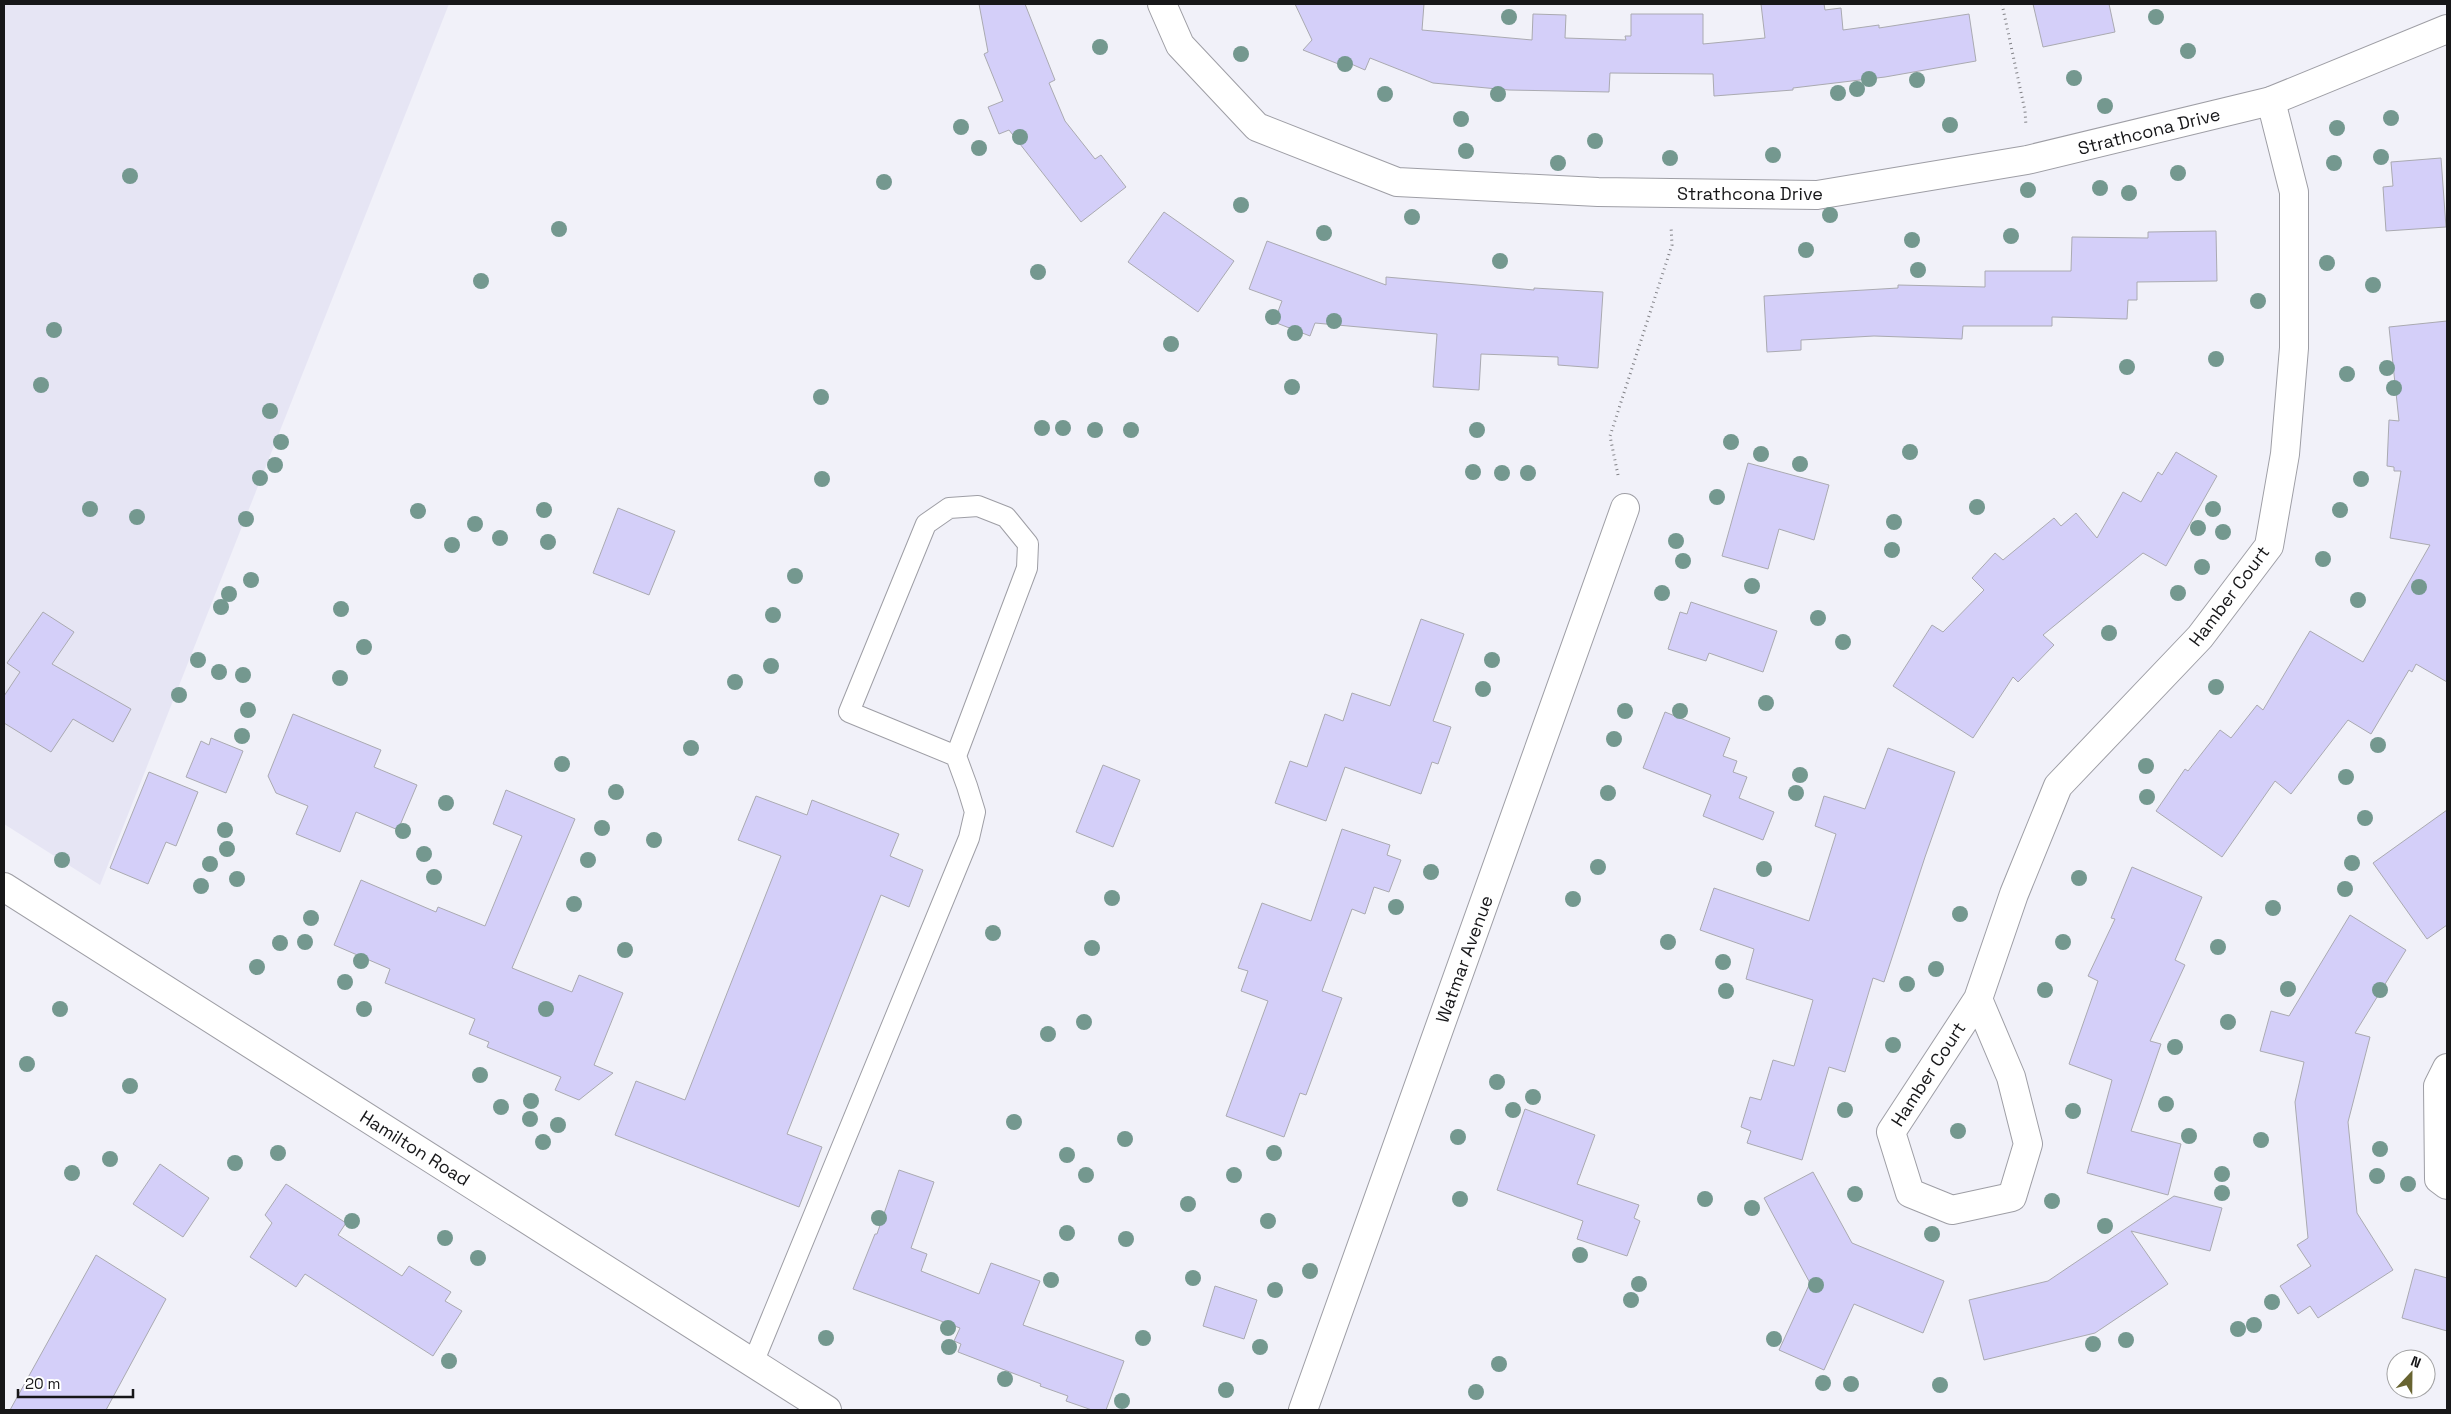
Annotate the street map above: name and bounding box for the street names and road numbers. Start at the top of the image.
street label: Strathcona Drive [2075,102,2223,160]
street label: Strathcona Drive [1677,182,1823,205]
street label: Hamber Court [2184,541,2274,651]
street label: Watmar Avenue [1430,892,1498,1026]
street label: Hamber Court [1886,1017,1970,1131]
street label: Hamilton Road [356,1105,474,1191]

